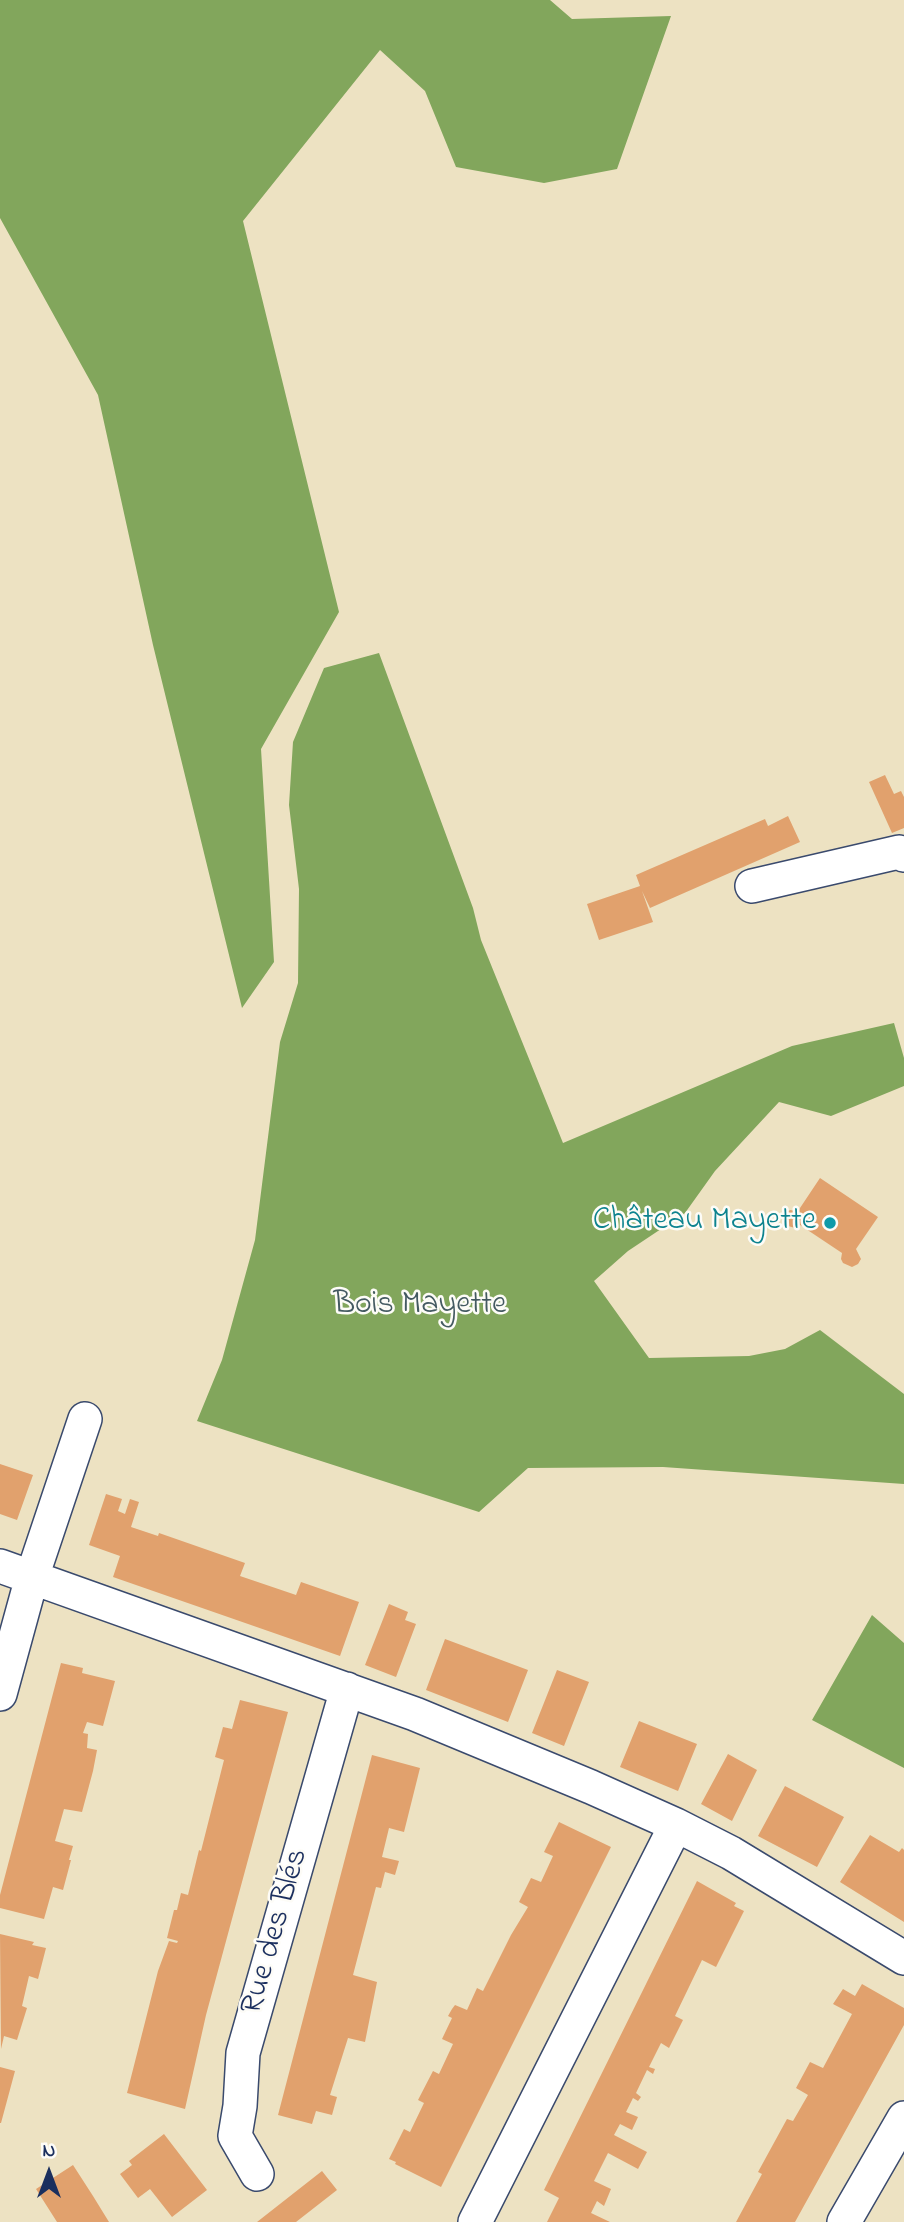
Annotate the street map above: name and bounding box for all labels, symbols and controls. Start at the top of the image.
place label: Château Mayette [593,1204,816,1242]
marker: Château Mayette [822,1215,838,1231]
park label: Bois Mayette [334,1288,506,1326]
street label: Rue des Blés [235,1845,319,2019]
north arrow [14,2138,84,2208]
text: N [43,2138,55,2165]

